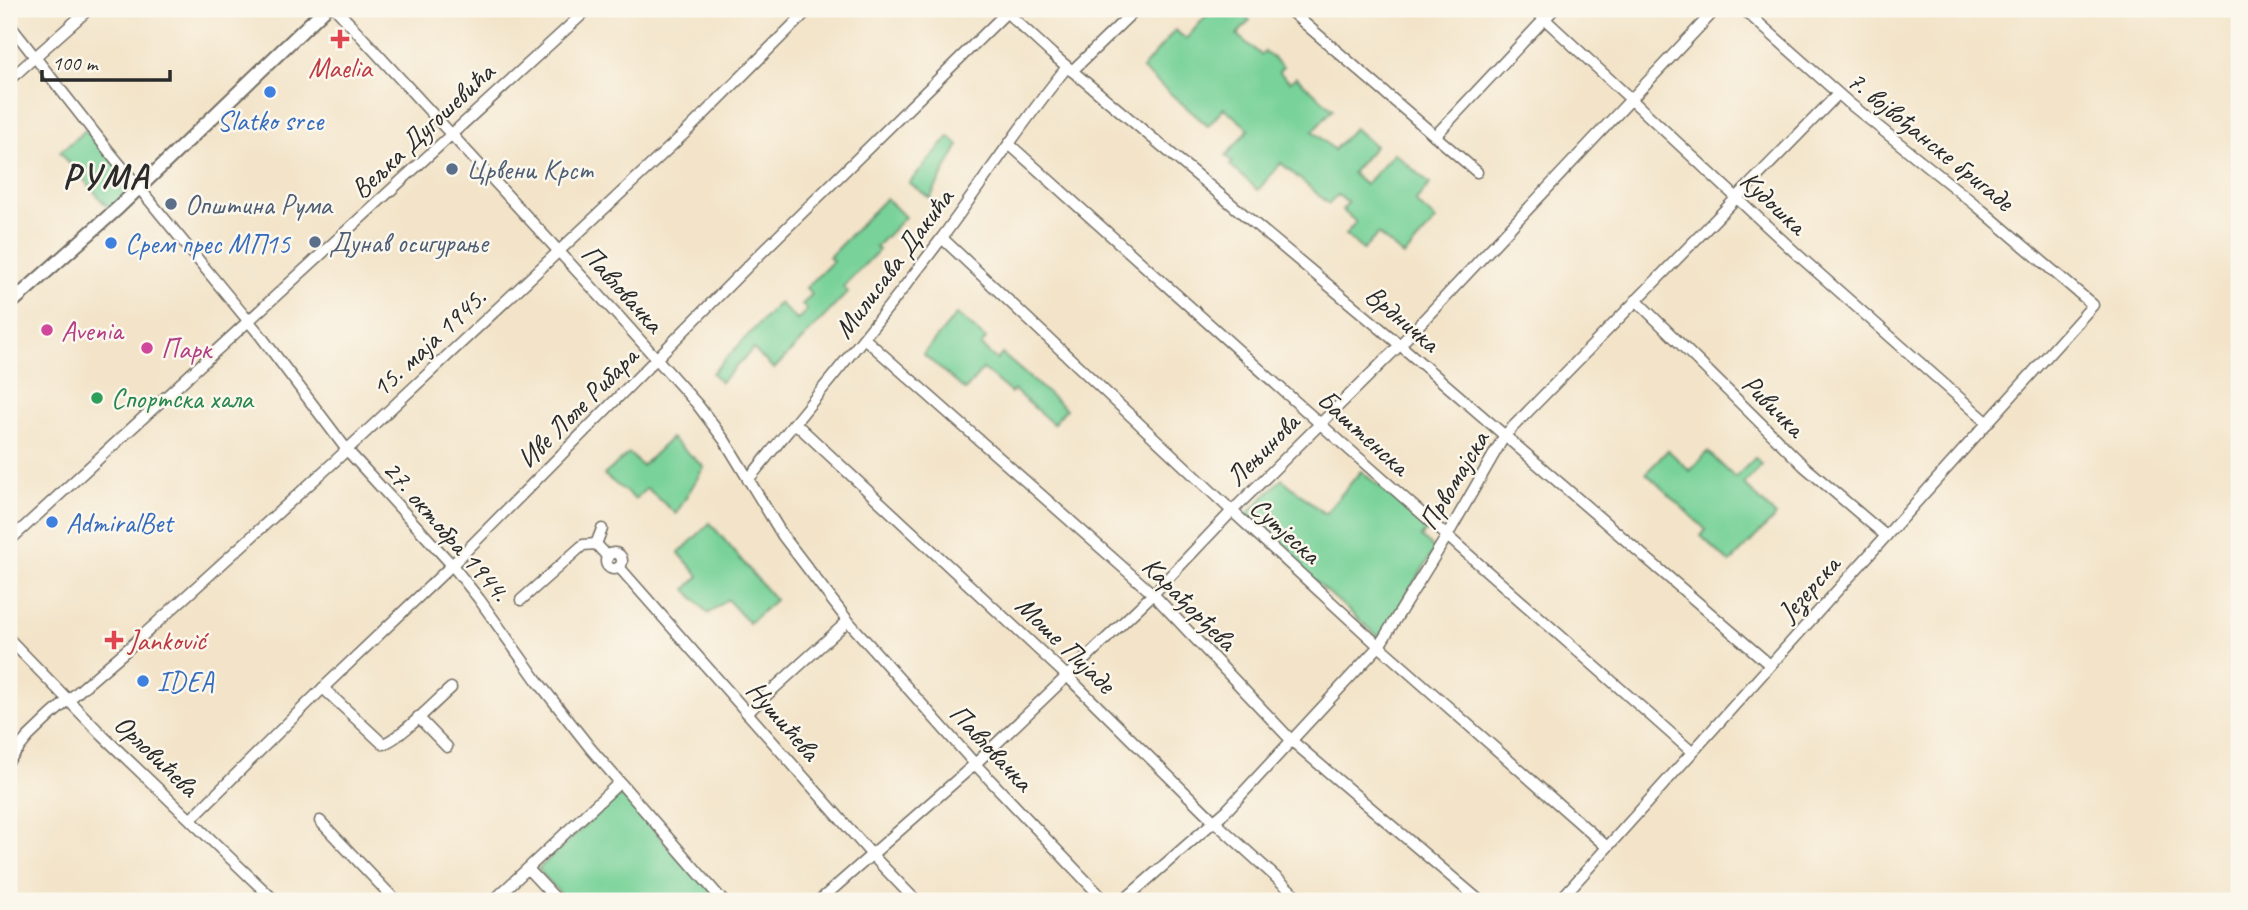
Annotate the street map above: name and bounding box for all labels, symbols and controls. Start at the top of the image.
marker: Maelia [332,31,348,47]
scale bar [42,38,170,82]
text: 100 m [52,50,99,76]
place label: Maelia [308,50,374,85]
street label: Вељка Дугошевића [343,54,503,206]
street label: 7. војвођанске бригаде [1840,62,2023,220]
marker: Slatko srce [262,84,278,100]
place label: Slatko srce [217,103,325,138]
place label: Црвени Крст [466,152,594,187]
district label: РУМА [63,154,150,199]
marker: Црвени Крст [444,161,460,177]
street label: Кудошка [1733,163,1816,244]
street label: Милисава Дакића [826,180,962,345]
place label: Општина Рума [185,187,333,222]
marker: Општина Рума [163,196,179,212]
place label: Дунав осигурање [329,225,490,260]
place label: Срем прес МП15 [125,226,292,261]
marker: Дунав осигурање [307,234,323,250]
marker: Срем прес МП15 [103,235,119,251]
street label: Павловачка [574,237,673,341]
street label: Врдничка [1358,277,1448,361]
street label: 15. маја 1945. [363,280,494,405]
place label: Avenia [61,313,125,348]
marker: Avenia [39,322,55,338]
place label: Парк [161,331,214,366]
street label: Иве Лоле Рибара [509,338,647,475]
marker: Парк [139,340,155,356]
street label: Ривичка [1735,366,1814,446]
place label: Спортска хала [111,381,255,416]
street label: Баштенска [1310,382,1419,485]
marker: Спортска хала [89,390,105,406]
street label: Лењинова [1218,403,1308,494]
street label: Првомајска [1410,423,1498,536]
street label: 27. октобра 1944. [375,452,518,609]
street label: Сутјеска [1243,489,1330,572]
place label: AdmiralBet [66,505,175,540]
marker: AdmiralBet [44,514,60,530]
street label: Језерска [1768,546,1850,631]
street label: Карађорђева [1135,549,1245,659]
street label: Моше Пијаде [1008,588,1124,702]
place label: Janković [126,623,210,658]
marker: Janković [106,632,122,648]
place label: IDEA [157,664,215,699]
marker: IDEA [135,673,151,689]
street label: Нушићева [739,673,829,769]
street label: Павловачка [942,696,1042,800]
street label: Орловићева [107,707,208,805]

